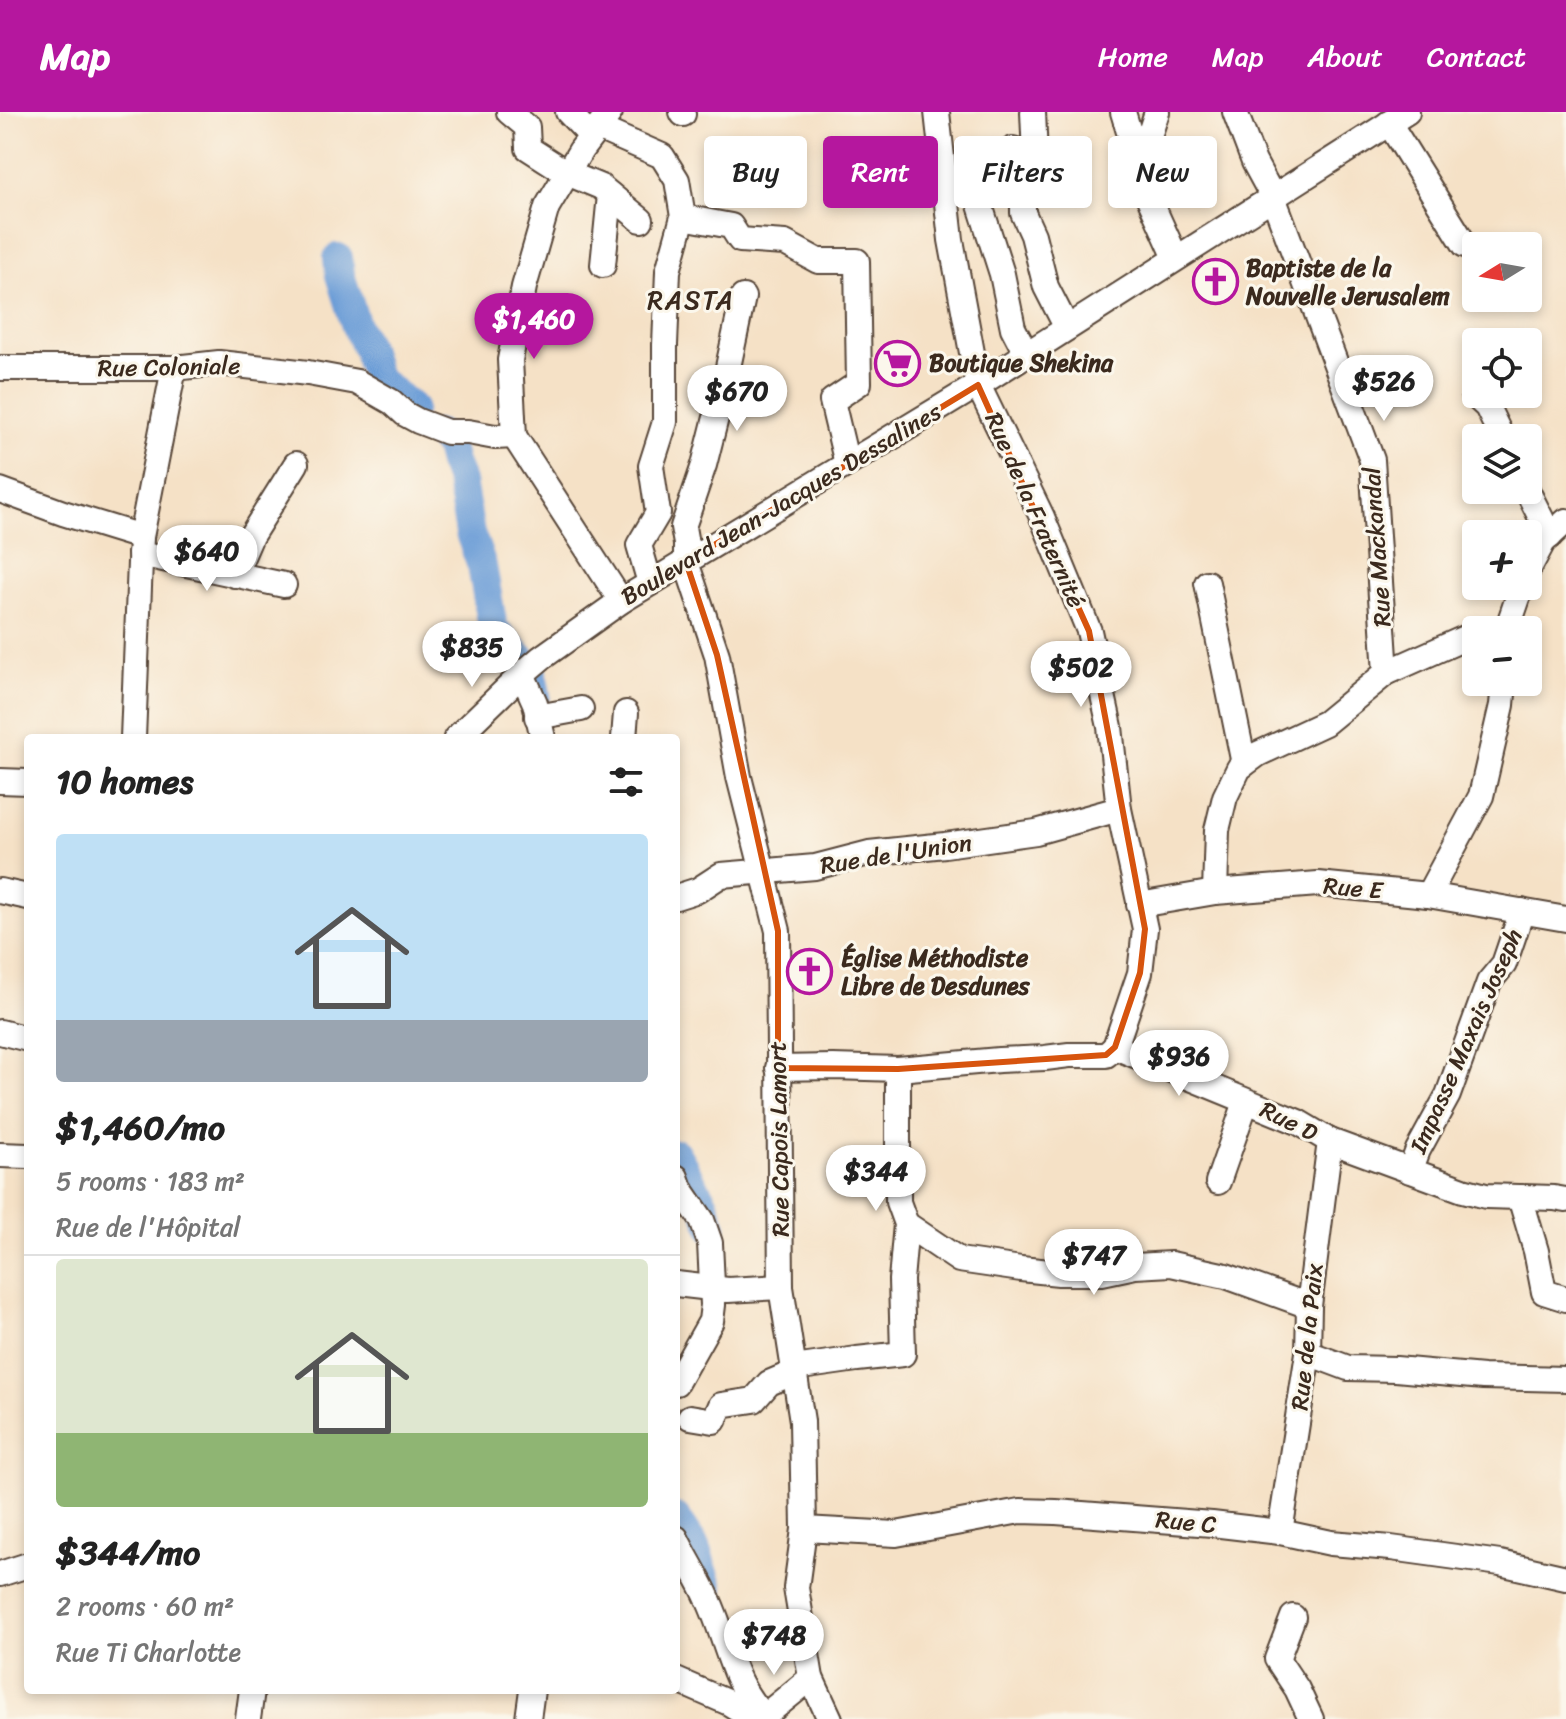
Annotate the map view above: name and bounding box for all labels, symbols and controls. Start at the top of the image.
text: Map [40,23,110,90]
text: Home [1098,32,1168,81]
text: Map [1212,32,1263,81]
text: About [1307,32,1383,81]
text: Contact [1427,32,1526,81]
chip: Buy [704,136,807,208]
chip: Rent [823,136,938,208]
chip: Filters [954,136,1092,208]
chip: New [1108,136,1217,208]
north arrow [1462,232,1542,312]
map controls [1462,232,1542,696]
place label: Baptiste de la Nouvelle Jerusalem [1245,247,1450,317]
church icon: Baptiste de la Nouvelle Jerusalem [1191,258,1239,306]
district label: RASTA [647,277,735,323]
pin: $1,460 [469,293,599,361]
text: $1,460 [492,296,576,342]
button: locate [1462,328,1542,408]
supermarket icon: Boutique Shekina [874,339,922,387]
place label: Boutique Shekina [929,342,1114,384]
street label: Rue Coloniale [97,345,241,389]
pin: $526 [1337,355,1431,423]
text: $526 [1352,358,1416,404]
pin: $670 [690,365,784,433]
text: $670 [705,368,769,414]
street label: Boulevard Jean-Jacques Dessalines [612,391,951,617]
street label: Rue de la Fraternité [973,405,1097,615]
button: layers [1462,424,1542,504]
street label: Rue Mackandal [1350,465,1404,628]
button: + [1462,520,1542,600]
pin: $640 [160,525,254,593]
text: $640 [175,528,239,574]
button: − [1462,616,1542,696]
pin: $835 [425,621,519,689]
text: $835 [440,624,504,670]
pin: $502 [1034,641,1128,709]
text: $502 [1049,644,1113,690]
text: 10 homes [56,752,194,812]
icon: filters [604,760,648,804]
street label: Rue de l'Union [817,821,975,887]
street label: Rue E [1322,864,1386,912]
icon: home [280,886,424,1030]
street label: Impasse Maxais Joseph [1397,922,1535,1161]
place label: Église Méthodiste Libre de Desdunes [841,937,1031,1007]
church icon: Église Méthodiste Libre de Desdunes [786,948,834,996]
pin: $936 [1132,1030,1226,1098]
text: $936 [1148,1033,1210,1079]
street label: Rue Capois Lamort [756,1041,802,1237]
street label: Rue D [1253,1089,1326,1153]
text: $1,460/mo [56,1098,225,1158]
pin: $344 [829,1145,923,1213]
text: $344 [844,1148,908,1194]
text: 5 rooms · 183 m² [56,1158,245,1204]
text: Rue de l'Hôpital [56,1204,240,1250]
pin: $747 [1047,1229,1141,1297]
text: $747 [1062,1232,1126,1278]
street label: Rue de la Paix [1278,1261,1336,1412]
icon: home [280,1311,424,1455]
street label: Rue C [1154,1498,1218,1546]
text: $344/mo [56,1523,200,1583]
text: 2 rooms · 60 m² [56,1583,234,1629]
pin: $748 [727,1609,821,1677]
text: $748 [742,1612,806,1658]
text: Rue Ti Charlotte [56,1629,241,1675]

